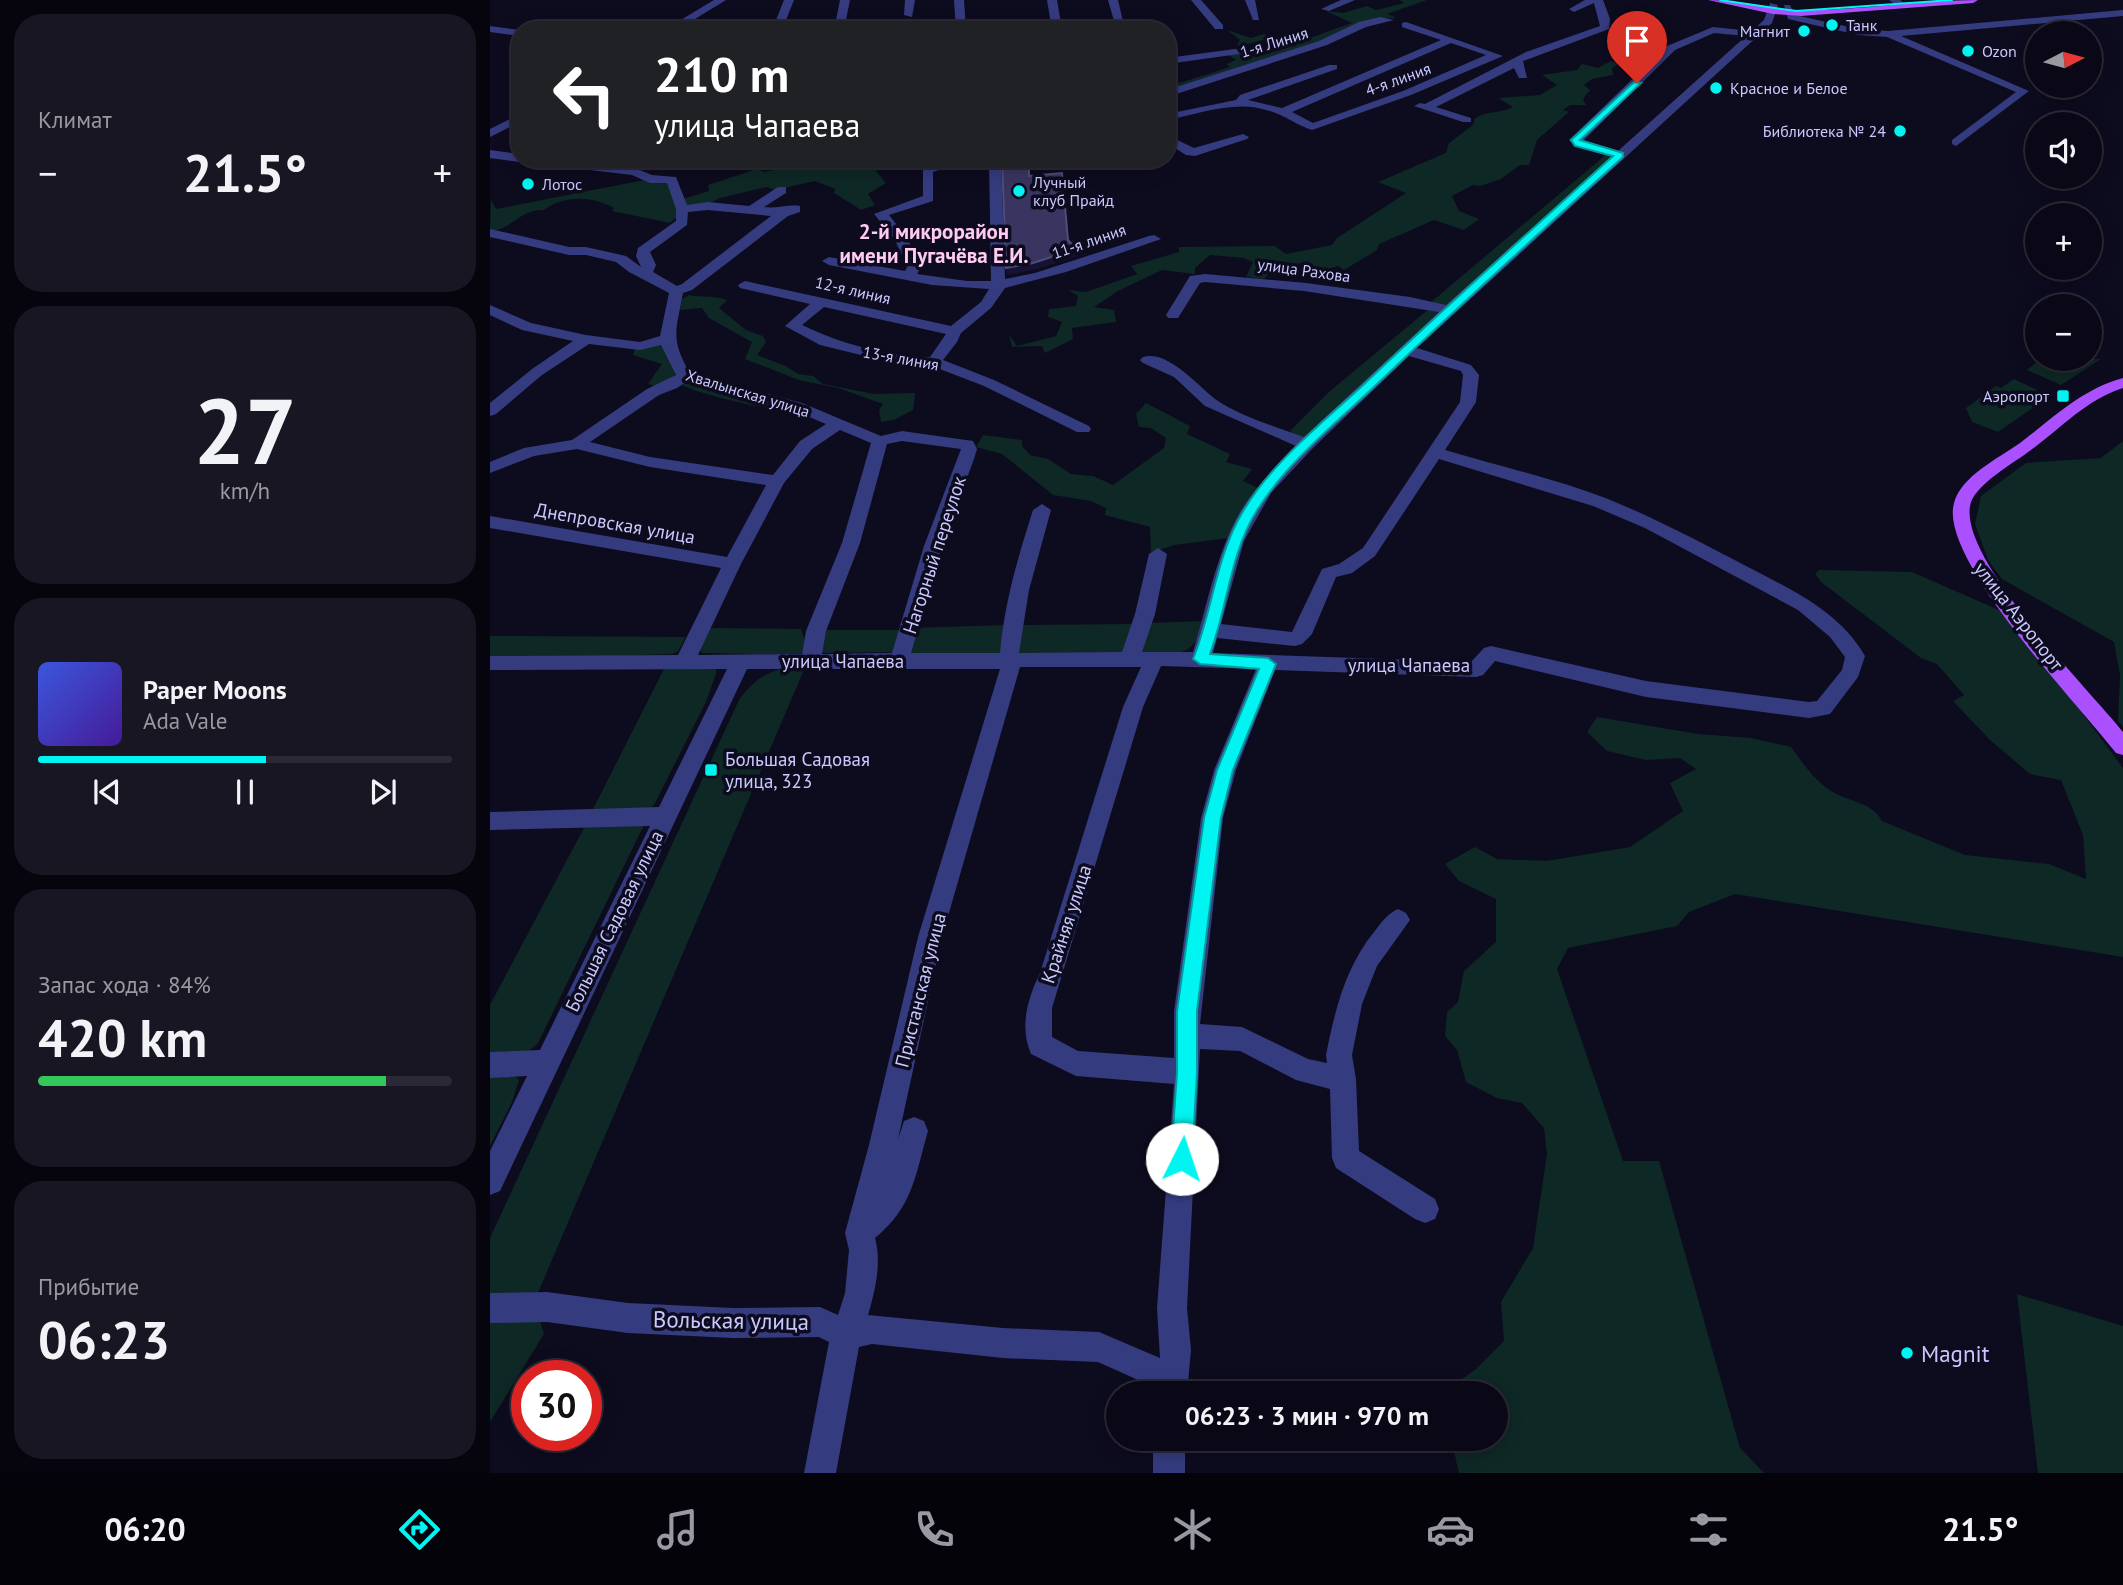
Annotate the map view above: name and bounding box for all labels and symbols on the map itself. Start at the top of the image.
pin [1607,11,1667,83]
place label: Танк [1846,15,1878,35]
marker: Танк [1824,17,1840,33]
place label: Магнит [1740,21,1791,41]
north arrow [2025,21,2102,98]
street label: 1-я Линия [1238,22,1310,62]
marker: Магнит [1796,23,1812,39]
place label: Ozon [1982,41,2017,61]
marker: Ozon [1960,43,1976,59]
street label: 4-я линия [1363,58,1433,100]
place label: Красное и Белое [1730,78,1848,98]
marker: Красное и Белое [1708,80,1724,96]
place label: Библиотека № 24 [1763,121,1886,141]
marker: Библиотека № 24 [1892,123,1908,139]
place label: Лучный клуб Прайд [1032,172,1114,210]
place label: Лотос [541,174,582,194]
marker: Лотос [520,176,536,192]
marker: Лучный клуб Прайд [1011,183,1027,199]
district label: 2-й микрорайон имени Пугачёва Е.И. [840,218,1028,269]
street label: 11-я линия [1049,219,1129,263]
street label: улица Рахова [1256,254,1352,286]
street label: 12-я линия [813,272,893,308]
street label: 13-я линия [861,341,941,375]
street label: Хвалынская улица [684,365,812,421]
place label: Аэропорт [1983,386,2050,406]
marker: Аэропорт [2055,388,2071,404]
street label: Нагорный переулок [897,473,971,637]
street label: Днепровская улица [533,497,697,549]
street label: улица Аэропорт [1969,557,2069,675]
street label: улица Чапаева [782,649,904,673]
street label: улица Чапаева [1348,653,1470,677]
place label: Большая Садовая улица, 323 [725,747,870,793]
marker: Большая Садовая улица, 323 [703,762,719,778]
street label: Большая Садовая улица [560,827,668,1015]
street label: Крайняя улица [1036,862,1096,986]
street label: Пристанская улица [889,910,951,1070]
position arrow [1145,1122,1219,1196]
street label: Вольская улица [653,1304,809,1336]
place label: Magnit [1921,1339,1990,1368]
marker: Magnit [1899,1345,1915,1361]
speed limit sign: 30 [511,1360,602,1451]

